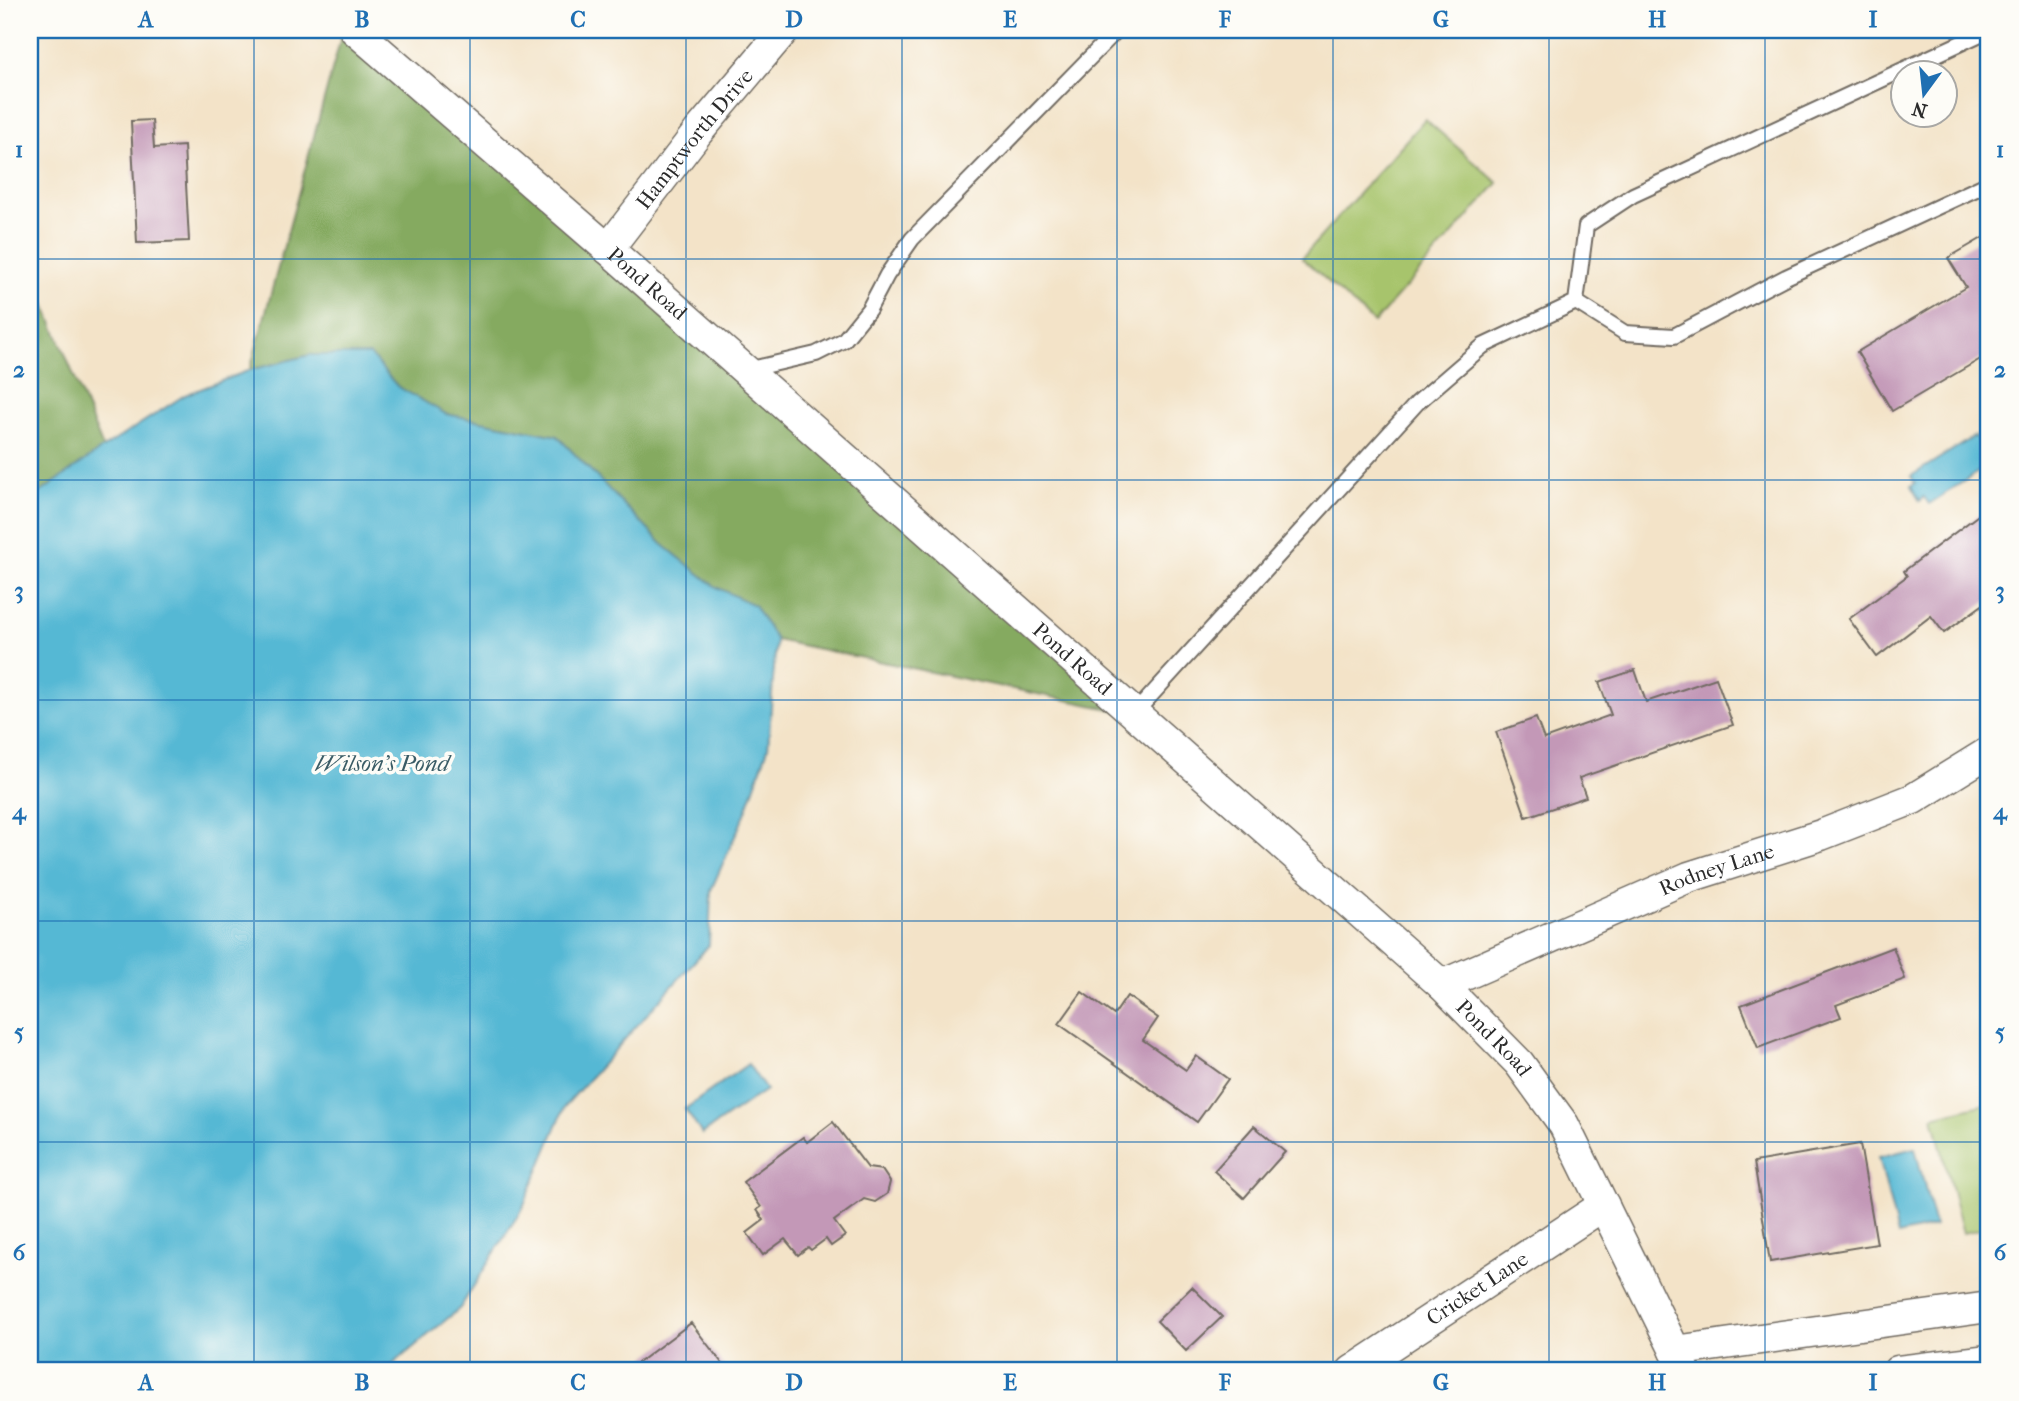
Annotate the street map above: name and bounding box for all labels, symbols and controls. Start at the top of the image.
text: A [137,6,155,33]
text: B [355,6,370,33]
text: C [570,6,586,33]
text: D [785,6,803,33]
text: E [1003,6,1017,33]
text: F [1218,6,1232,33]
text: G [1433,6,1449,33]
text: H [1648,6,1666,33]
text: I [1869,6,1878,33]
north arrow [1890,60,1960,130]
street label: Hamptworth Drive [631,64,758,214]
text: N [1909,97,1930,122]
text: 1 [15,136,23,163]
text: 1 [1996,136,2004,163]
street label: Pond Road [603,242,692,325]
text: 2 [13,356,25,383]
text: 2 [1994,356,2006,383]
text: 3 [14,577,24,604]
text: 3 [1995,577,2005,604]
street label: Pond Road [1028,618,1117,700]
water label: Wilson's Pond [315,750,453,777]
text: 4 [11,798,27,825]
text: 4 [1992,798,2008,825]
street label: Rodney Lane [1655,839,1777,901]
street label: Pond Road [1451,995,1537,1081]
text: 5 [14,1018,24,1045]
text: 5 [1995,1018,2005,1045]
text: 6 [13,1239,26,1266]
text: 6 [1994,1239,2007,1266]
street label: Cricket Lane [1422,1247,1532,1330]
text: A [137,1369,155,1396]
text: B [355,1369,370,1396]
text: C [570,1369,586,1396]
text: D [785,1369,803,1396]
text: E [1003,1369,1017,1396]
text: F [1218,1369,1232,1396]
text: G [1433,1369,1449,1396]
text: H [1648,1369,1666,1396]
text: I [1869,1369,1878,1396]

